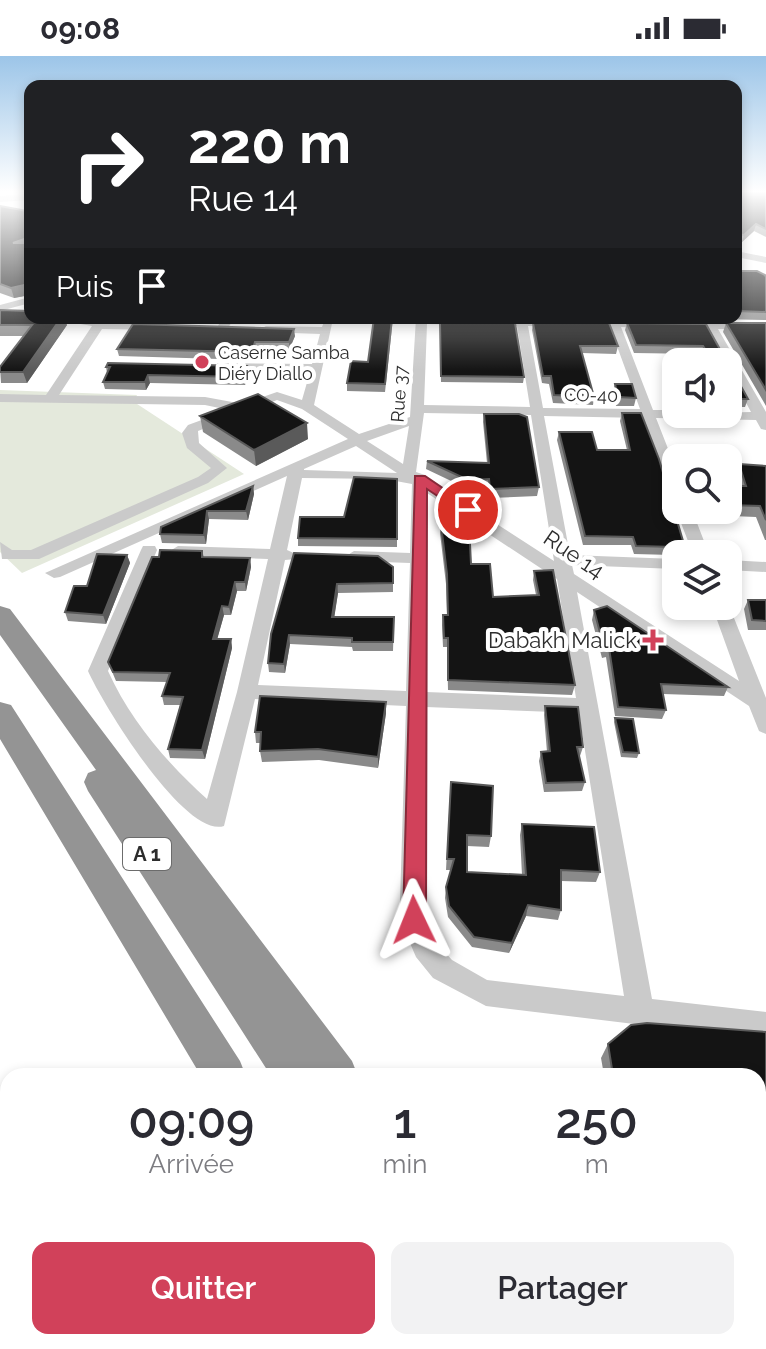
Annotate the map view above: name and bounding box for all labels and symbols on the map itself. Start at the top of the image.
place label: Caserne Samba Diéry Diallo [218,342,350,384]
marker: Caserne Samba Diéry Diallo [193,353,211,371]
street label: Rue 37 [387,365,411,423]
street label: CO-40 [564,384,618,406]
pin [434,476,502,544]
street label: Rue 14 [539,524,609,584]
place label: Dabakh Malick [488,627,637,653]
marker: Dabakh Malick [644,631,662,649]
road number: A 1 [123,838,171,870]
position arrow [372,878,456,962]

